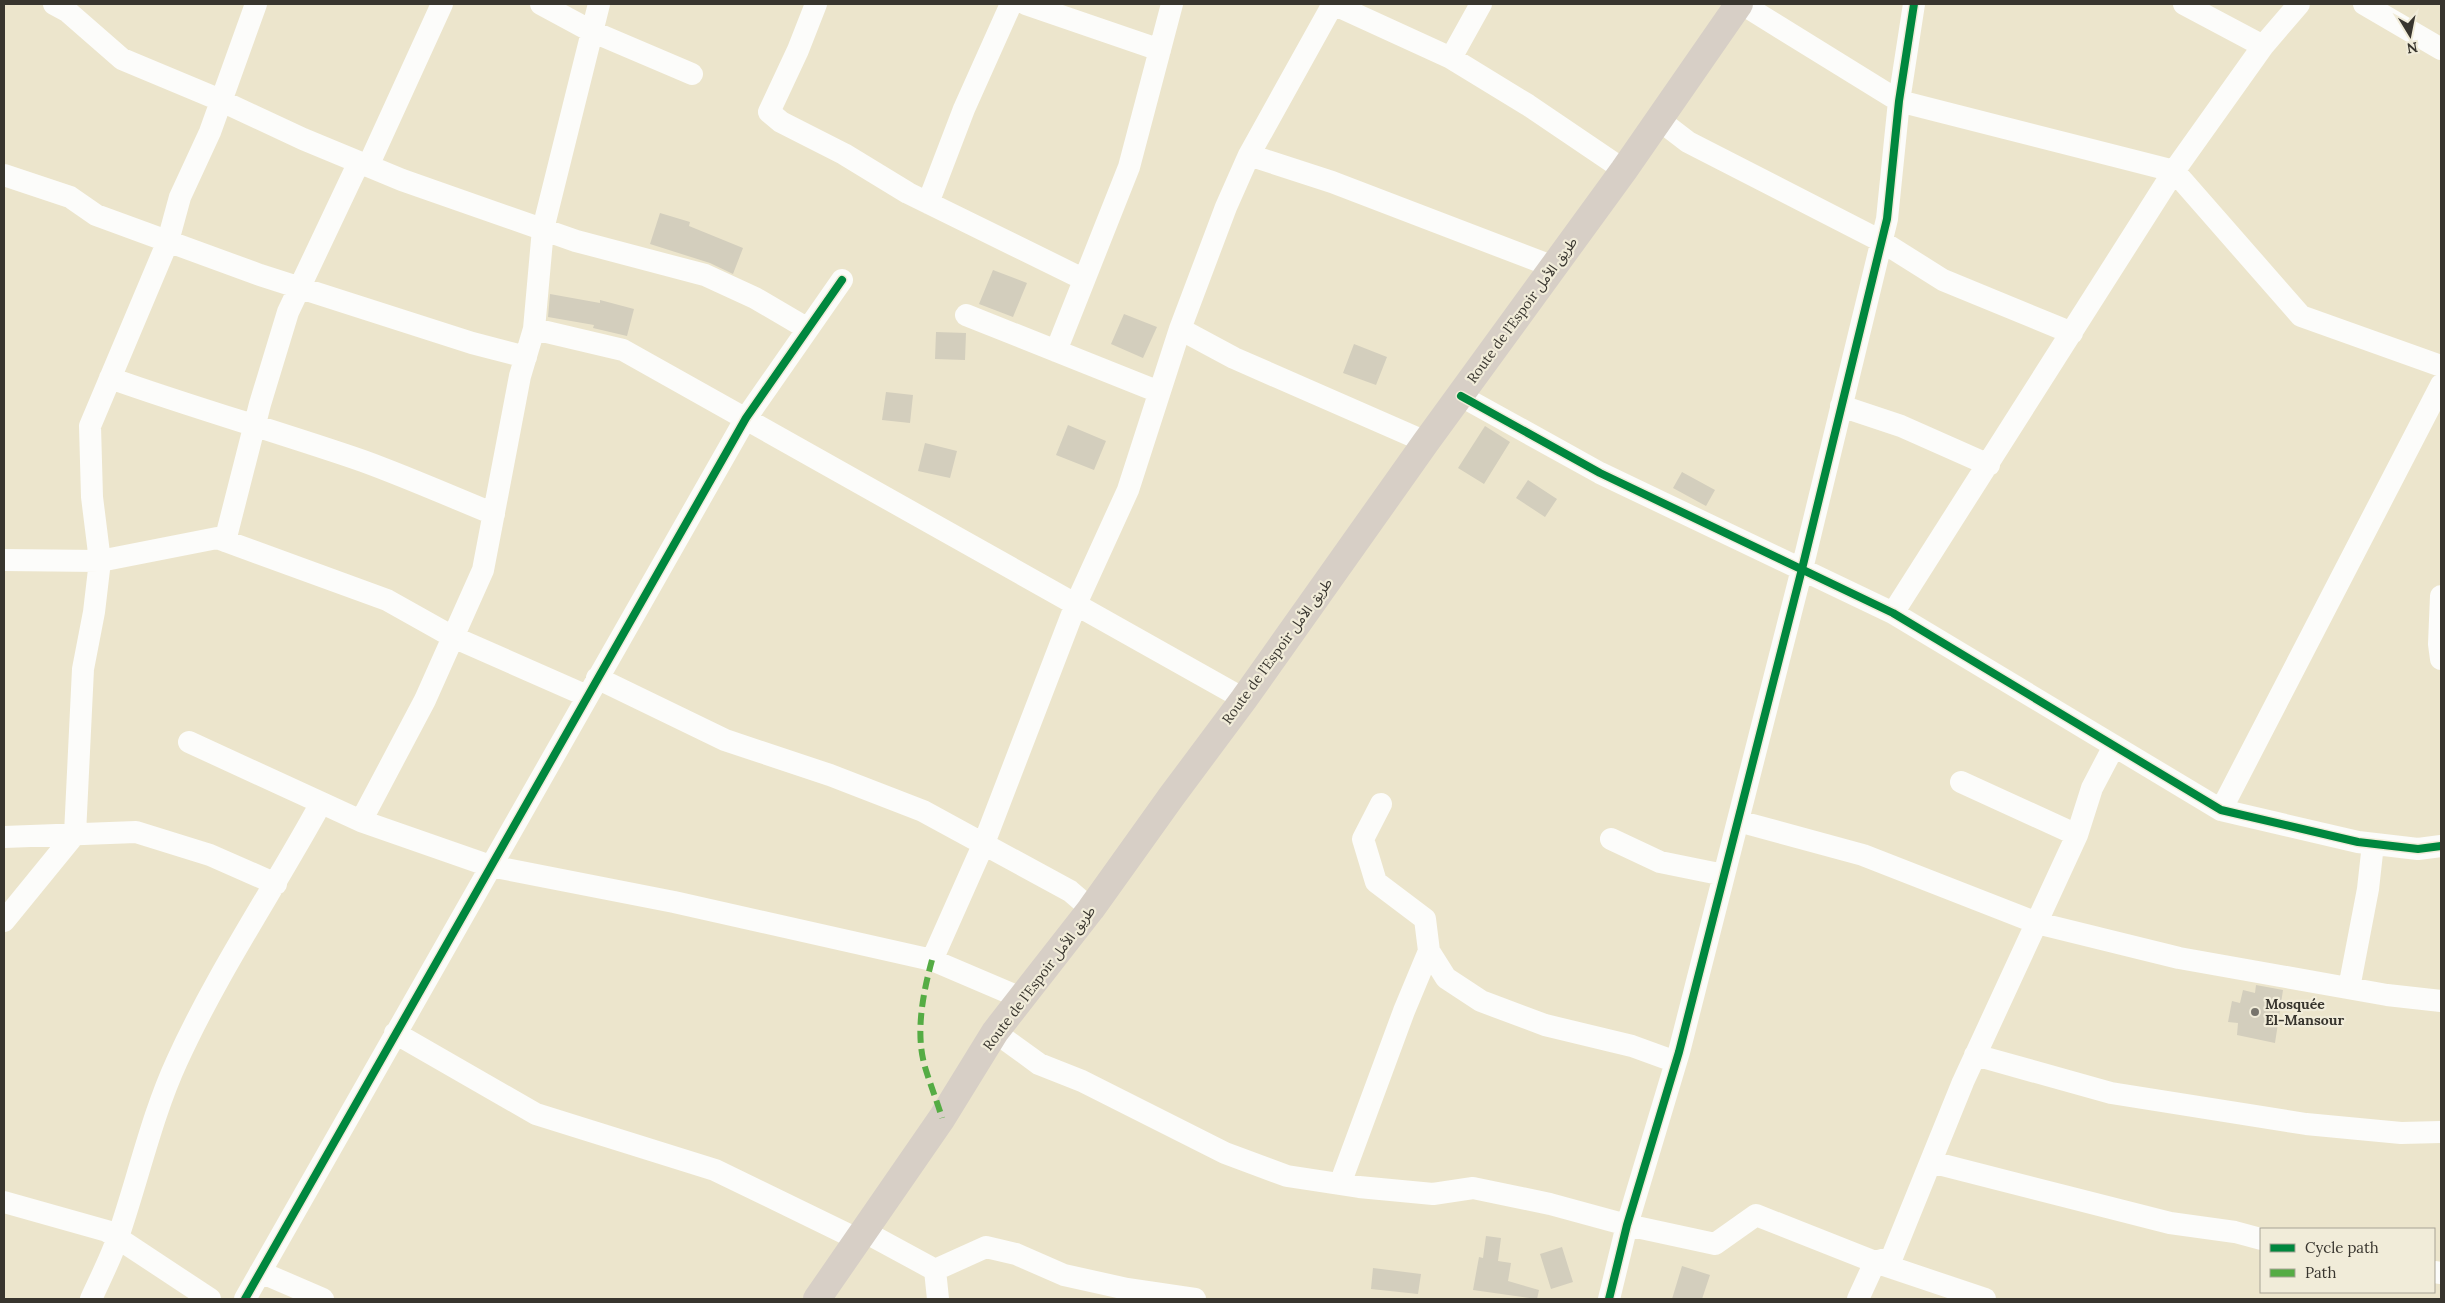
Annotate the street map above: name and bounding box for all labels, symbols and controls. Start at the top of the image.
north arrow [2385,10,2435,60]
text: N [2405,38,2419,58]
street label: Route de l’Espoir طريق الأمل [1463,233,1582,387]
street label: Route de l’Espoir طريق الأمل [1218,574,1337,728]
street label: Route de l’Espoir طريق الأمل [979,902,1100,1054]
place label: Mosquée El-Mansour [2265,995,2344,1029]
marker: Mosquée El-Mansour [2249,1006,2261,1018]
legend [2260,1228,2435,1293]
text: Cycle path [2305,1238,2379,1257]
text: Path [2305,1263,2336,1282]

